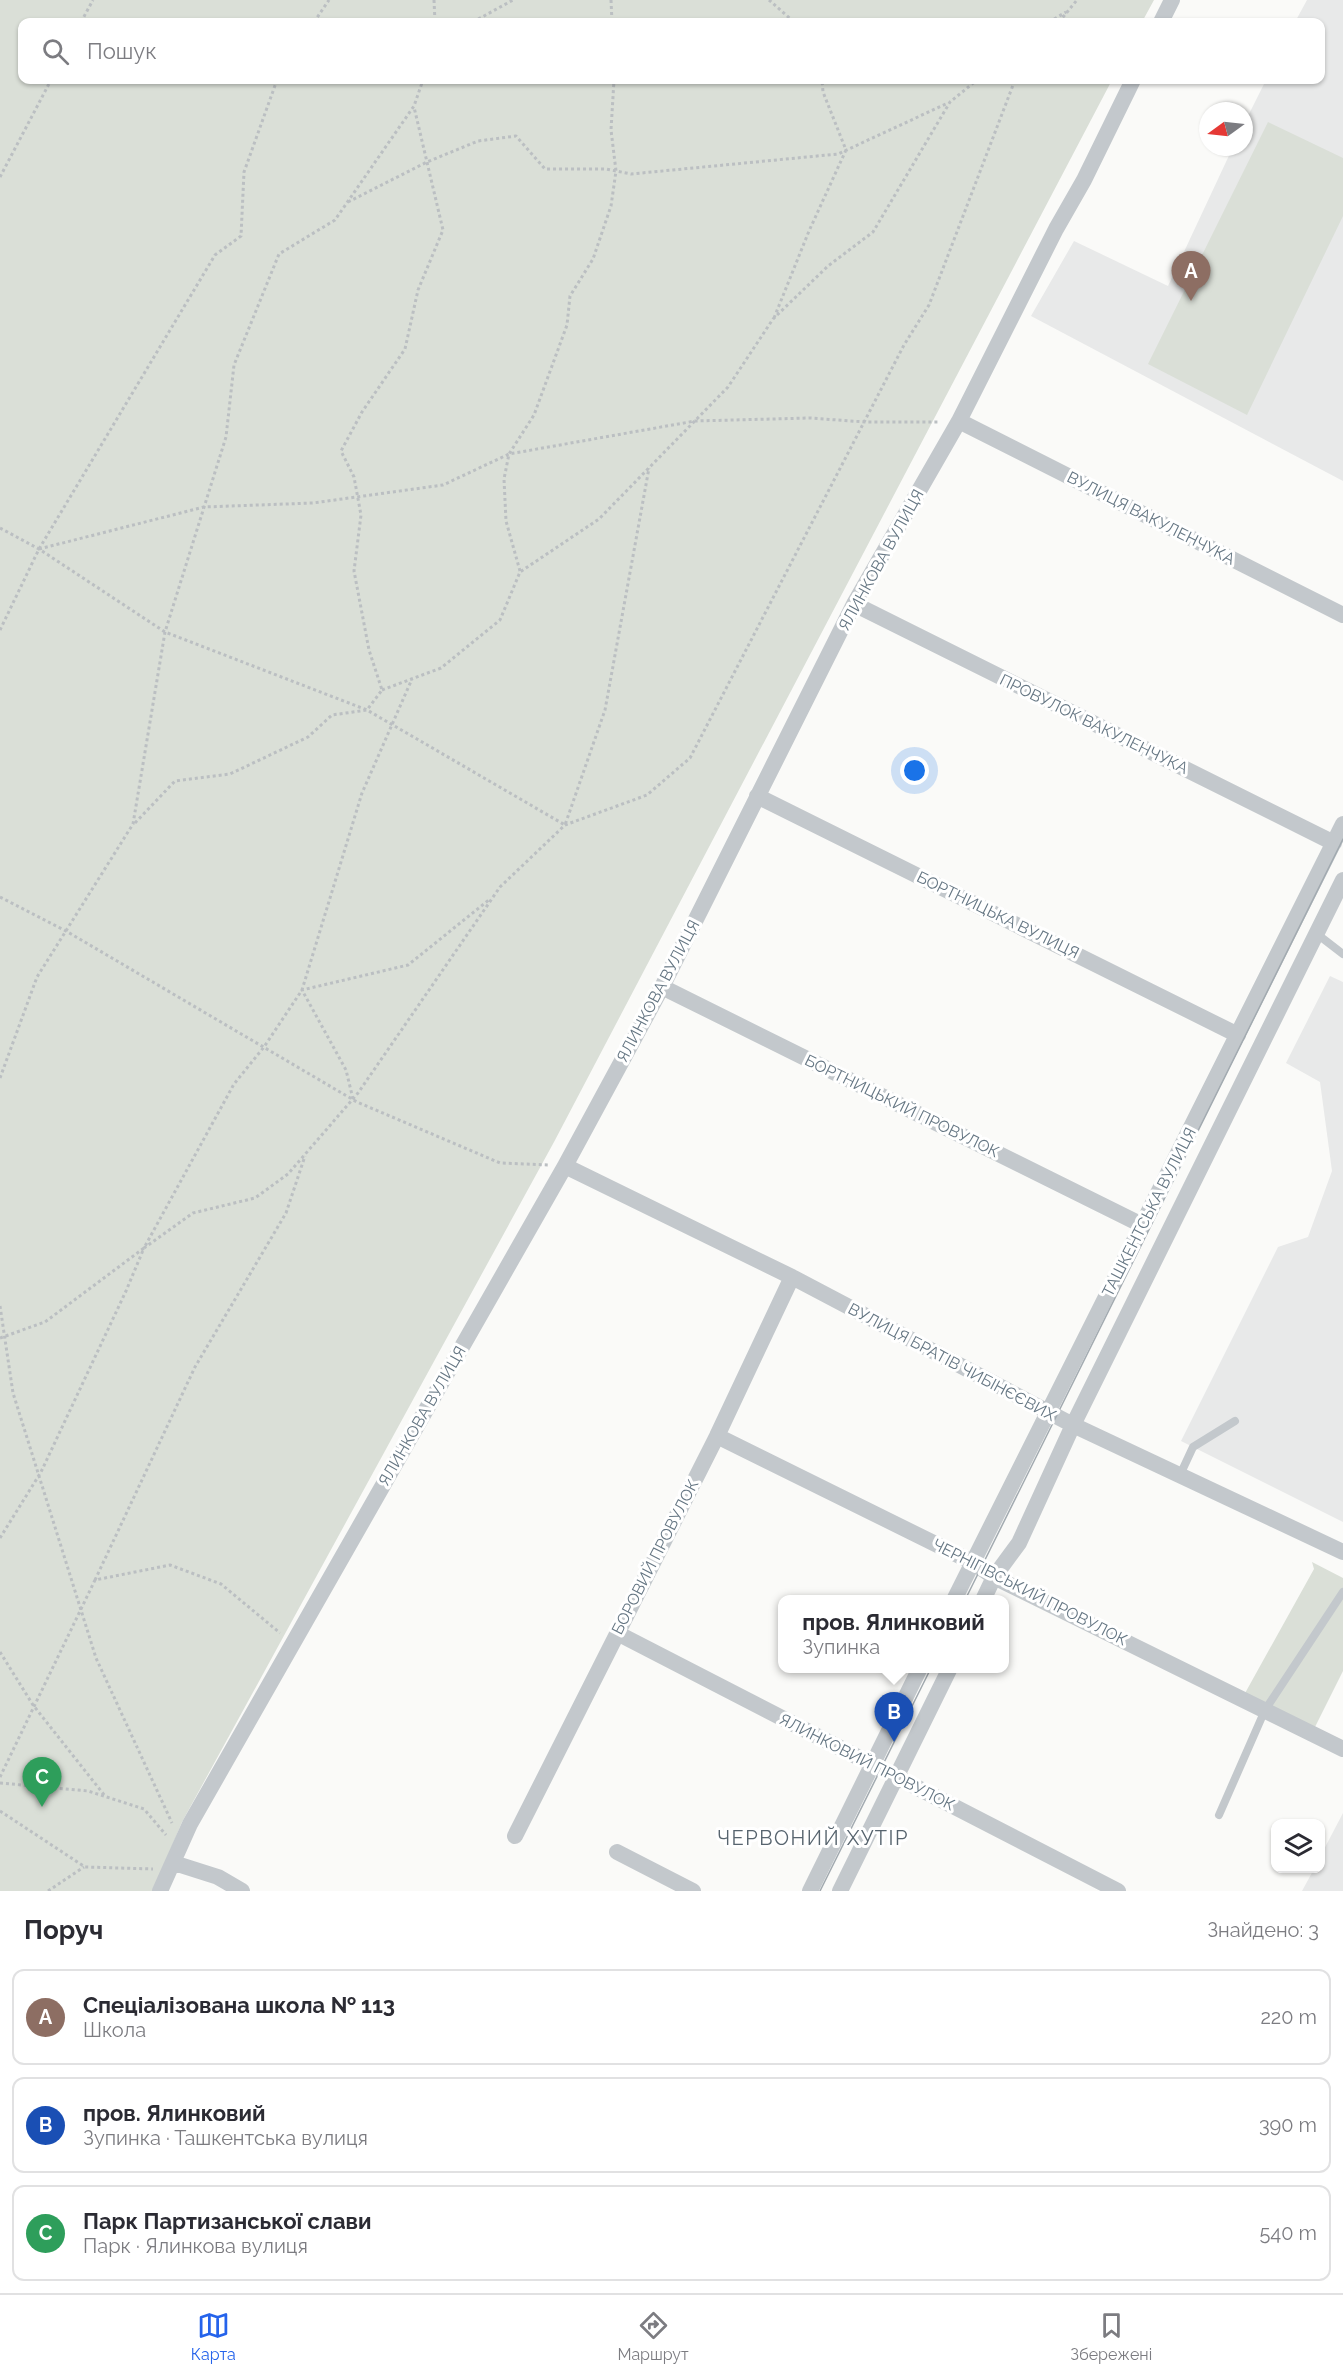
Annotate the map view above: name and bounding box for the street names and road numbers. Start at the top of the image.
street label: ВУЛИЦЯ ВАКУЛЕНЧУКА [1064,467,1238,569]
street label: ЯЛИНКОВА ВУЛИЦЯ [834,486,928,634]
street label: ПРОВУЛОК ВАКУЛЕНЧУКА [997,670,1191,778]
street label: БОРТНИЦЬКА ВУЛИЦЯ [914,867,1082,963]
street label: ЯЛИНКОВА ВУЛИЦЯ [612,917,704,1065]
street label: БОРТНИЦЬКИЙ ПРОВУЛОК [802,1051,1002,1161]
street label: ТАШКЕНТСЬКА ВУЛИЦЯ [1098,1124,1200,1300]
street label: ВУЛИЦЯ БРАТІВ ЧИБІНЄЄВИХ [845,1299,1060,1425]
street label: ЯЛИНКОВА ВУЛИЦЯ [374,1343,470,1489]
street label: БОРОВИЙ ПРОВУЛОК [608,1476,702,1638]
street label: ЧЕРНІГІВСЬКИЙ ПРОВУЛОК [930,1535,1130,1649]
street label: ЯЛИНКОВИЙ ПРОВУЛОК [776,1709,958,1815]

